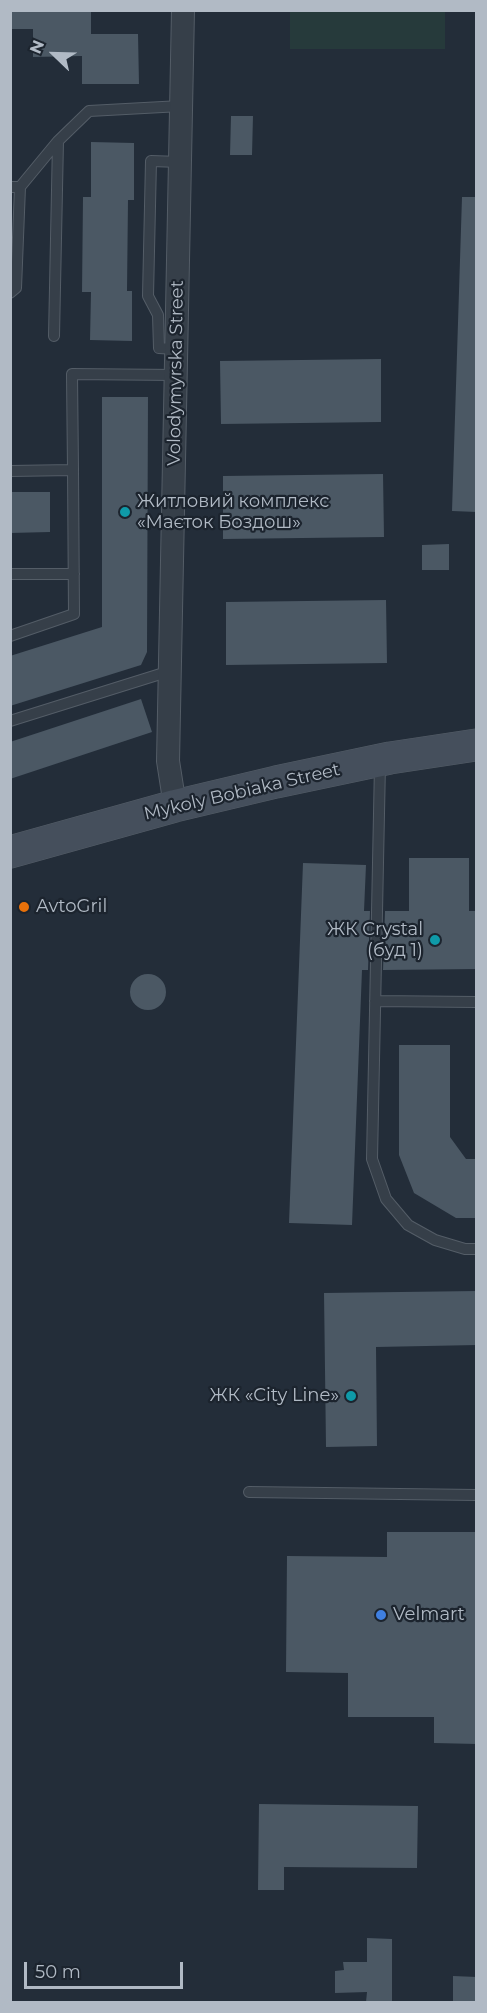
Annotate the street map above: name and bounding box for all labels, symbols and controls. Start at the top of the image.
north arrow [24,24,84,84]
text: N [26,37,48,56]
street label: Volodymyrska Street [164,280,188,466]
place label: Житловий комплекс «Маєток Боздош» [137,491,329,534]
marker: Житловий комплекс «Маєток Боздош» [118,505,132,519]
street label: Mykoly Bobiaka Street [142,759,342,825]
place label: AvtoGril [36,896,107,918]
marker: AvtoGril [17,900,31,914]
place label: ЖК Crystal (буд 1) [327,919,423,962]
marker: ЖК Crystal (буд 1) [428,933,442,947]
place label: ЖК «City Line» [210,1385,339,1407]
marker: ЖК «City Line» [344,1389,358,1403]
place label: Velmart [393,1604,465,1626]
marker: Velmart [374,1608,388,1622]
scale bar [27,1950,186,1988]
text: 50 m [35,1961,81,1983]

